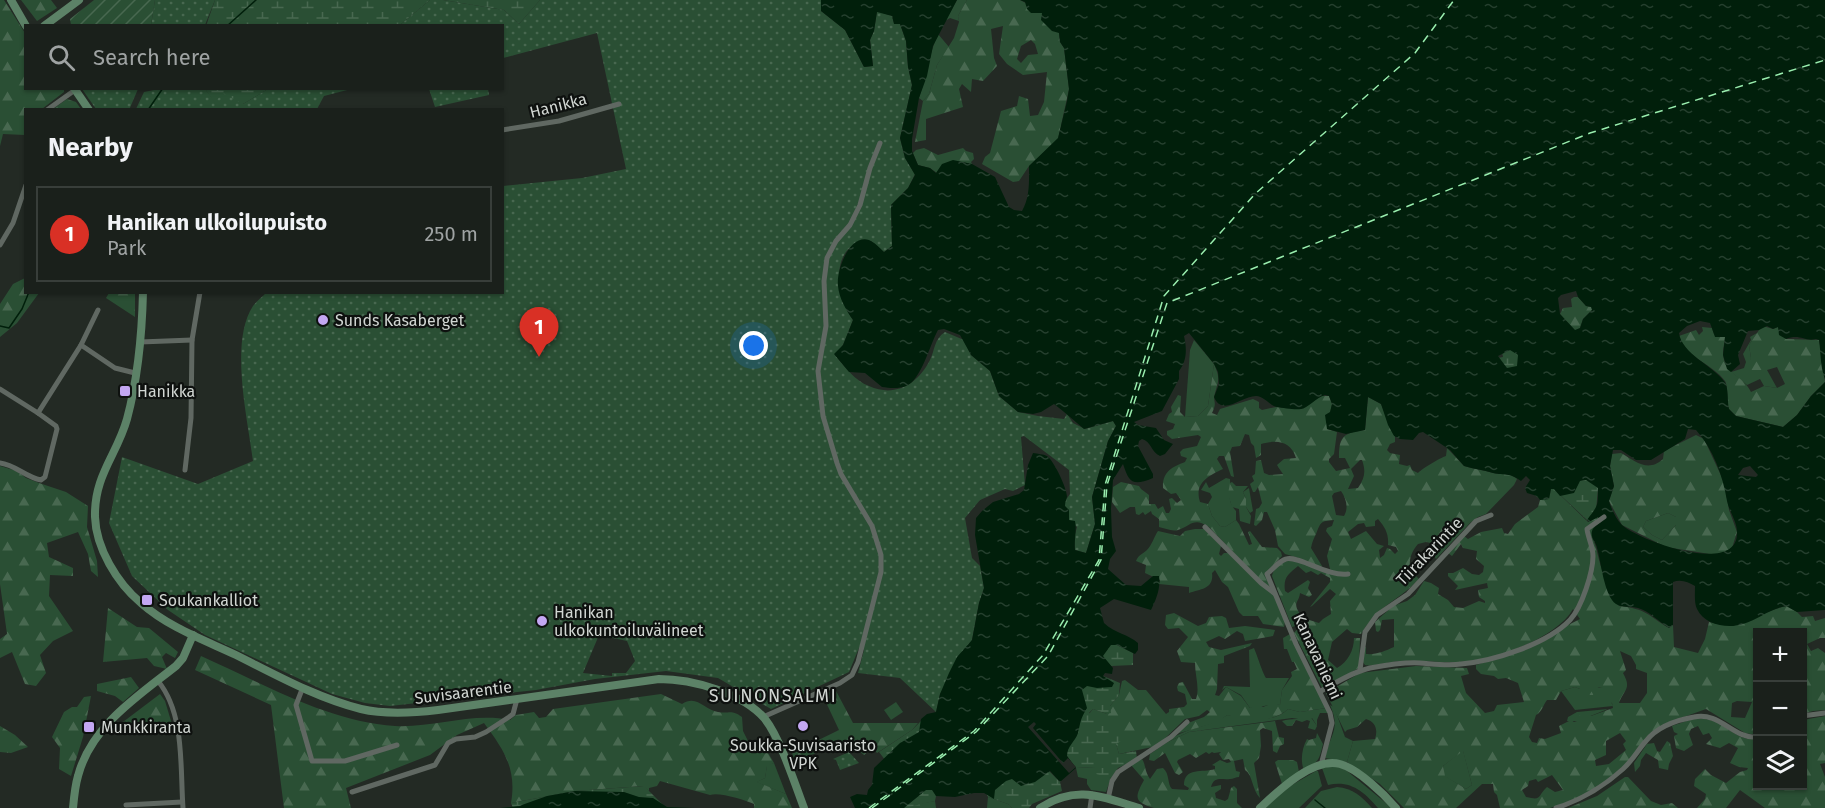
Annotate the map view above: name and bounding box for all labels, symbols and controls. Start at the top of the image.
search box [24,24,504,90]
icon: search [45,41,78,74]
text: Search here [93,44,211,71]
street label: Hanikka [528,89,589,122]
text: Nearby [48,132,133,163]
text: Hanikan ulkoilupuisto [107,209,327,236]
text: 1 [65,222,74,246]
text: 250 m [424,222,478,246]
text: Park [107,236,146,260]
pin: 1 [520,308,558,357]
place label: Sunds Kasaberget [335,311,465,330]
marker: Sunds Kasaberget [316,313,330,327]
your location [739,331,768,360]
place label: Hanikka [137,382,195,401]
marker: Hanikka [118,384,132,398]
street label: Tiirakarintie [1392,513,1467,589]
place label: Soukankalliot [159,591,258,610]
marker: Soukankalliot [140,593,154,607]
place label: Hanikan ulkokuntoiluvälineet [554,603,704,640]
street label: Kanavaniemi [1289,610,1346,702]
marker: Hanikan ulkokuntoiluvälineet [535,614,549,628]
map controls [1753,628,1807,790]
button: + [1753,628,1807,682]
street label: Suvisaarentie [413,677,513,708]
button: − [1753,682,1807,736]
district label: SUINONSALMI [709,685,837,707]
place label: Munkkiranta [101,718,191,737]
marker: Soukka-Suvisaaristo VPK [796,719,810,733]
marker: Munkkiranta [82,720,96,734]
place label: Soukka-Suvisaaristo VPK [730,736,876,773]
button: layers [1753,736,1807,790]

